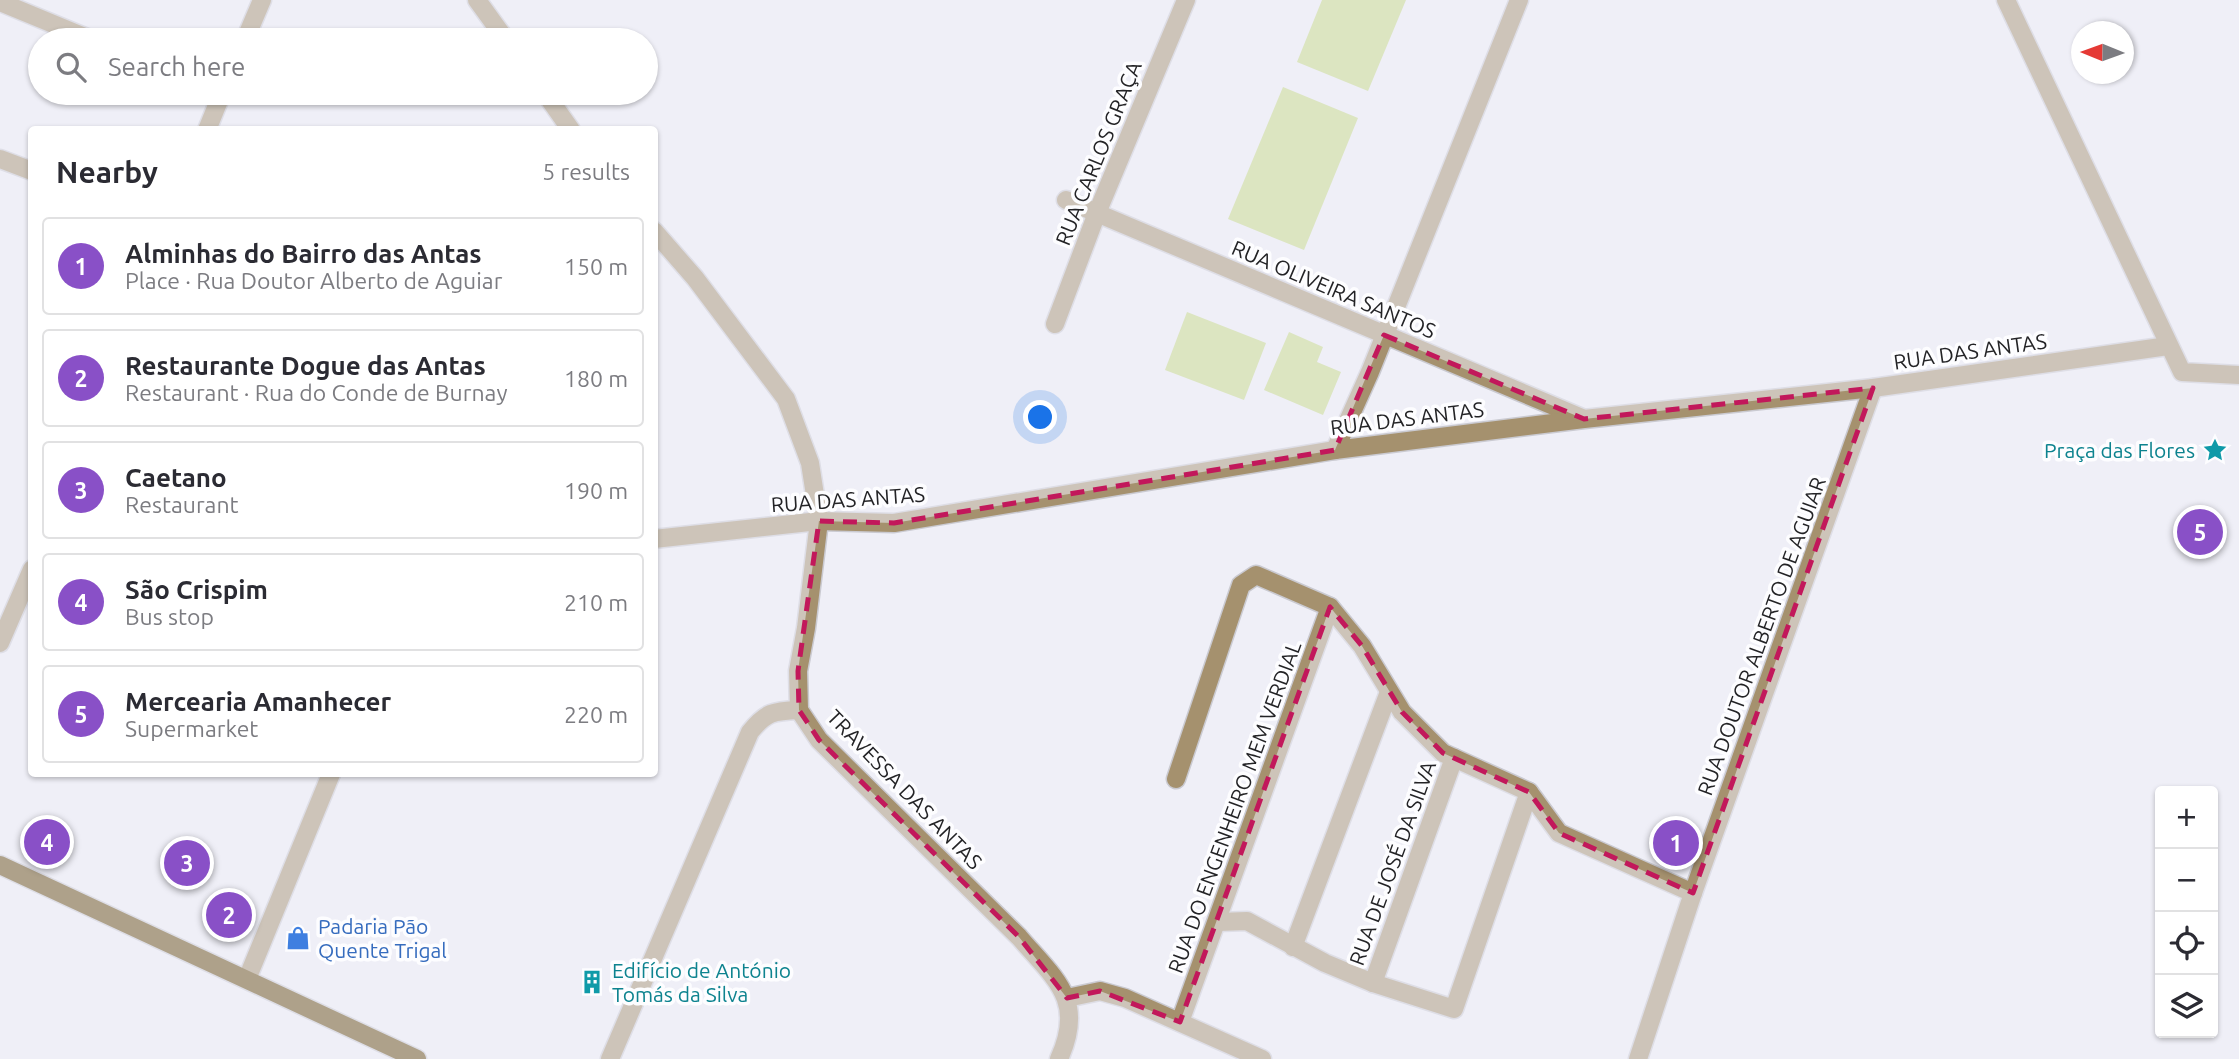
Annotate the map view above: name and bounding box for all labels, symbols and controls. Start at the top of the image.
north arrow [2071,21,2134,84]
search box [28,28,658,105]
icon: search [52,48,90,86]
text: Search here [108,52,245,81]
street label: RUA CARLOS GRAÇA [1050,57,1146,248]
text: Nearby [56,155,158,189]
text: 5 results [542,159,630,184]
street label: RUA OLIVEIRA SANTOS [1228,235,1440,343]
text: Alminhas do Bairro das Antas [125,239,482,268]
text: 1 [75,254,87,279]
text: 150 m [564,254,628,279]
text: Place · Rua Doutor Alberto de Aguiar [125,268,502,293]
street label: RUA DAS ANTAS [1892,328,2048,374]
text: Restaurante Dogue das Antas [125,351,486,380]
text: 2 [75,366,87,391]
text: 180 m [564,366,628,391]
text: Restaurant · Rua do Conde de Burnay [125,380,508,405]
street label: RUA DAS ANTAS [1329,397,1485,439]
your location [1023,400,1057,434]
place icon: Praça das Flores [2201,436,2229,464]
place label: Praça das Flores [2044,438,2195,462]
text: Caetano [125,463,227,492]
street label: RUA DOUTOR ALBERTO DE AGUIAR [1692,474,1830,798]
text: 3 [75,478,87,503]
text: 190 m [564,478,628,503]
street label: RUA DAS ANTAS [770,482,926,516]
text: Restaurant [125,492,239,517]
pin: 5 [2177,506,2223,558]
text: São Crispim [125,575,268,604]
text: 4 [75,590,87,615]
text: 210 m [564,590,628,615]
text: Bus stop [125,604,214,629]
street label: RUA DO ENGENHEIRO MEM VERDIAL [1163,638,1305,976]
text: Mercearia Amanhecer [125,687,391,716]
text: 5 [75,702,87,727]
text: 220 m [564,702,628,727]
street label: TRAVESSA DAS ANTAS [823,704,987,874]
text: Supermarket [125,716,258,741]
street label: RUA DE JOSÉ DA SILVA [1344,757,1440,968]
map controls [2155,786,2218,1038]
button: + [2155,786,2218,849]
pin: 4 [24,816,70,868]
pin: 1 [1653,817,1699,869]
pin: 3 [164,837,210,889]
button: − [2155,849,2218,912]
pin: 2 [206,889,252,941]
button: locate [2155,912,2218,975]
place label: Padaria Pão Quente Trigal [318,914,447,962]
shop icon: Padaria Pão Quente Trigal [284,924,312,952]
place label: Edifício de António Tomás da Silva [612,958,791,1006]
building icon: Edifício de António Tomás da Silva [578,968,606,996]
button: layers [2155,975,2218,1038]

